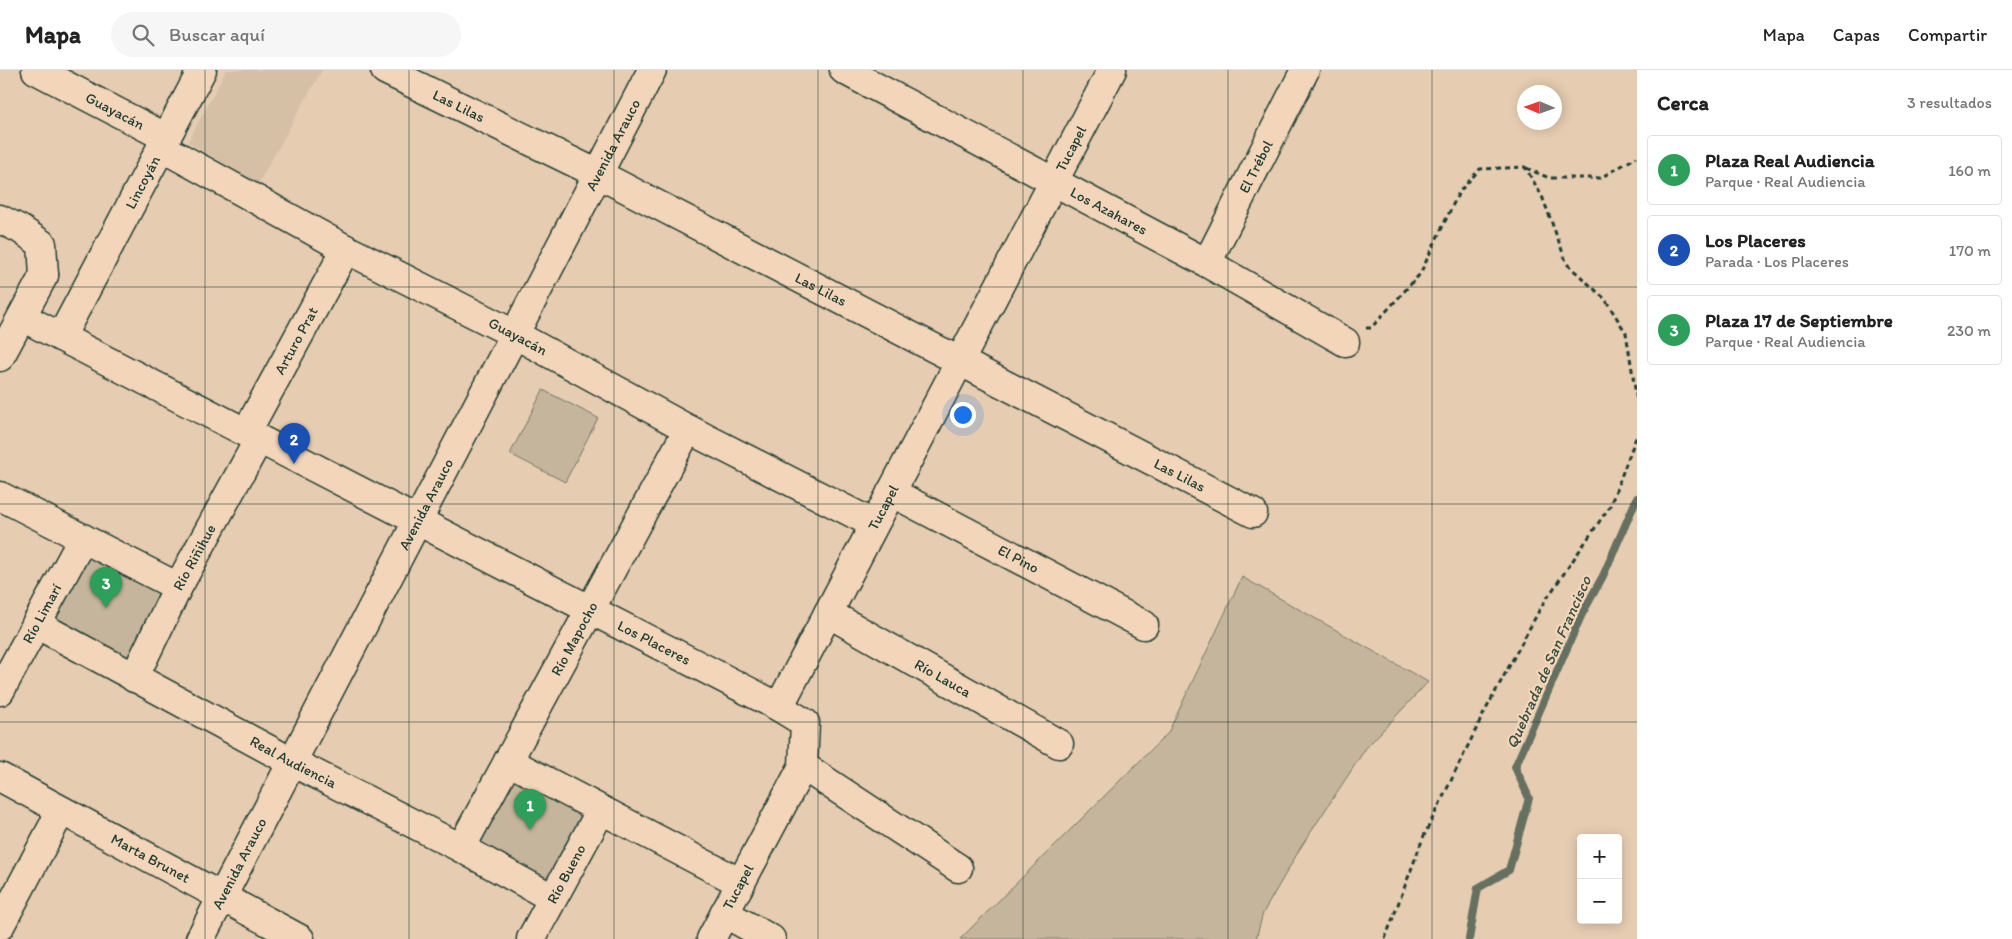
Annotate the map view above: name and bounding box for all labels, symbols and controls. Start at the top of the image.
search box [111,12,461,57]
text: Mapa [25,20,81,49]
icon: search [129,21,157,49]
text: Buscar aquí [169,23,265,46]
text: Mapa [1763,24,1805,46]
text: Capas [1833,24,1880,46]
text: Compartir [1908,24,1987,46]
north arrow [1517,85,1562,130]
street label: Las Lilas [430,86,488,126]
street label: Guayacán [82,88,148,134]
text: Cerca [1657,90,1709,115]
text: 3 resultados [1907,93,1992,112]
street label: Avenida Arauco [582,96,644,194]
street label: Tucapel [1052,122,1091,175]
street label: El Trébol [1235,137,1277,196]
text: Plaza Real Audiencia [1705,149,1875,172]
street label: Lincoyán [121,152,164,212]
text: 1 [1670,161,1678,180]
text: 160 m [1948,161,1991,180]
text: Parque · Real Audiencia [1705,172,1866,191]
street label: Los Azahares [1067,183,1151,239]
text: Los Placeres [1705,229,1806,252]
text: 2 [1670,241,1678,260]
text: 170 m [1949,241,1991,260]
text: Parada · Los Placeres [1705,252,1849,271]
street label: Las Lilas [792,269,850,310]
street label: Arturo Prat [270,303,322,378]
text: Plaza 17 de Septiembre [1705,309,1893,332]
street label: Guayacán [485,314,551,360]
text: 3 [1670,321,1678,340]
text: 230 m [1947,321,1991,340]
text: Parque · Real Audiencia [1705,332,1866,351]
your location [950,402,976,428]
pin: 2 [278,423,310,464]
street label: Las Lilas [1151,454,1209,496]
street label: Avenida Arauco [395,455,457,553]
street label: Tucapel [864,481,903,533]
street label: Río Riñihue [169,521,220,594]
street label: El Pino [995,541,1042,577]
pin: 3 [90,567,122,608]
water label: Quebrada de San Francisco [1502,572,1596,751]
street label: Río Limarí [18,581,66,647]
street label: Río Mapocho [547,599,602,679]
street label: Los Placeres [615,616,694,669]
street label: Río Lauca [911,655,974,701]
street label: Real Audiencia [247,732,340,792]
pin: 1 [514,789,546,830]
street label: Avenida Arauco [208,815,270,912]
street label: Marta Brunet [108,830,193,887]
map controls [1577,834,1622,924]
button: + [1577,834,1622,879]
street label: Río Bueno [543,841,590,907]
street label: Tucapel [719,861,758,913]
button: − [1577,879,1622,924]

